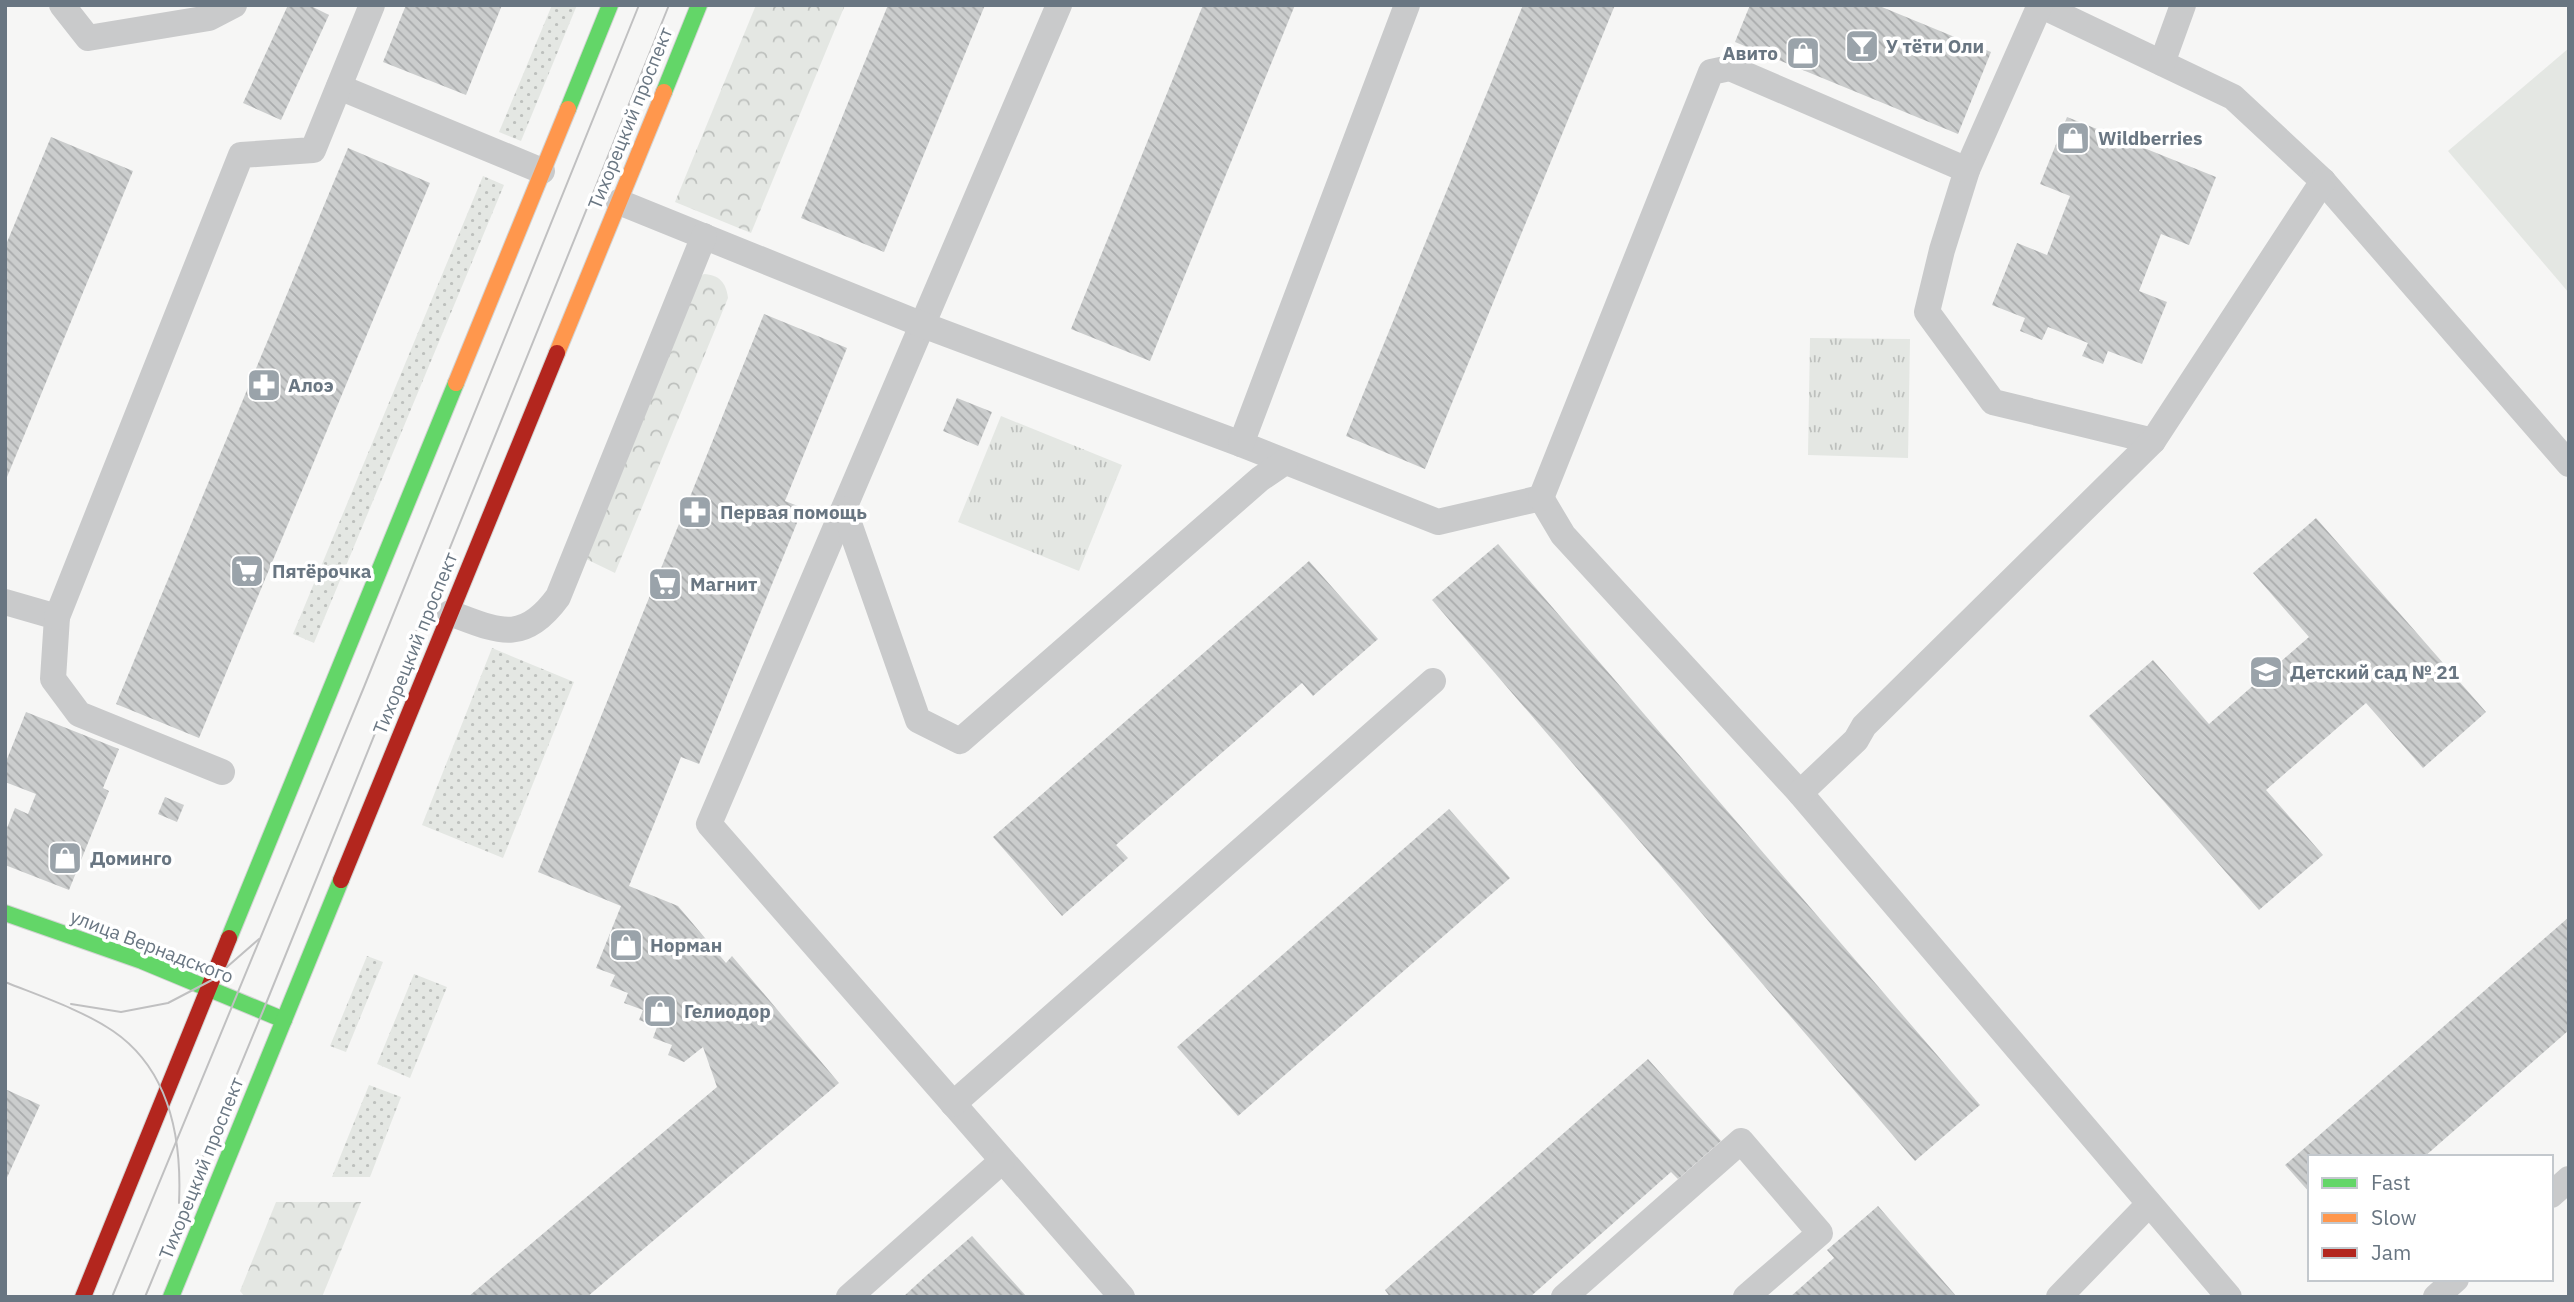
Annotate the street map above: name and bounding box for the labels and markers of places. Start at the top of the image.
bar icon: У тёти Оли [1843,27,1881,65]
shop icon: Авито [1784,34,1822,72]
place label: У тёти Оли [1886,34,1984,58]
place label: Авито [1722,41,1778,65]
shop icon: Wildberries [2054,119,2092,157]
place label: Wildberries [2098,126,2203,150]
pharmacy icon: Алоэ [245,366,283,404]
place label: Алоэ [288,373,334,397]
pharmacy icon: Первая помощь [676,493,714,531]
place label: Первая помощь [720,500,867,524]
supermarket icon: Пятёрочка [228,552,266,590]
place label: Пятёрочка [272,559,372,583]
supermarket icon: Магнит [646,565,684,603]
place label: Магнит [690,572,757,596]
school or university icon: Детский сад № 21 [2247,653,2285,691]
place label: Детский сад № 21 [2290,660,2460,684]
shop icon: Доминго [46,839,84,877]
place label: Доминго [90,846,172,870]
shop icon: Норман [607,926,645,964]
place label: Норман [650,933,722,957]
shop icon: Гелиодор [641,992,679,1030]
place label: Гелиодор [684,999,771,1023]

